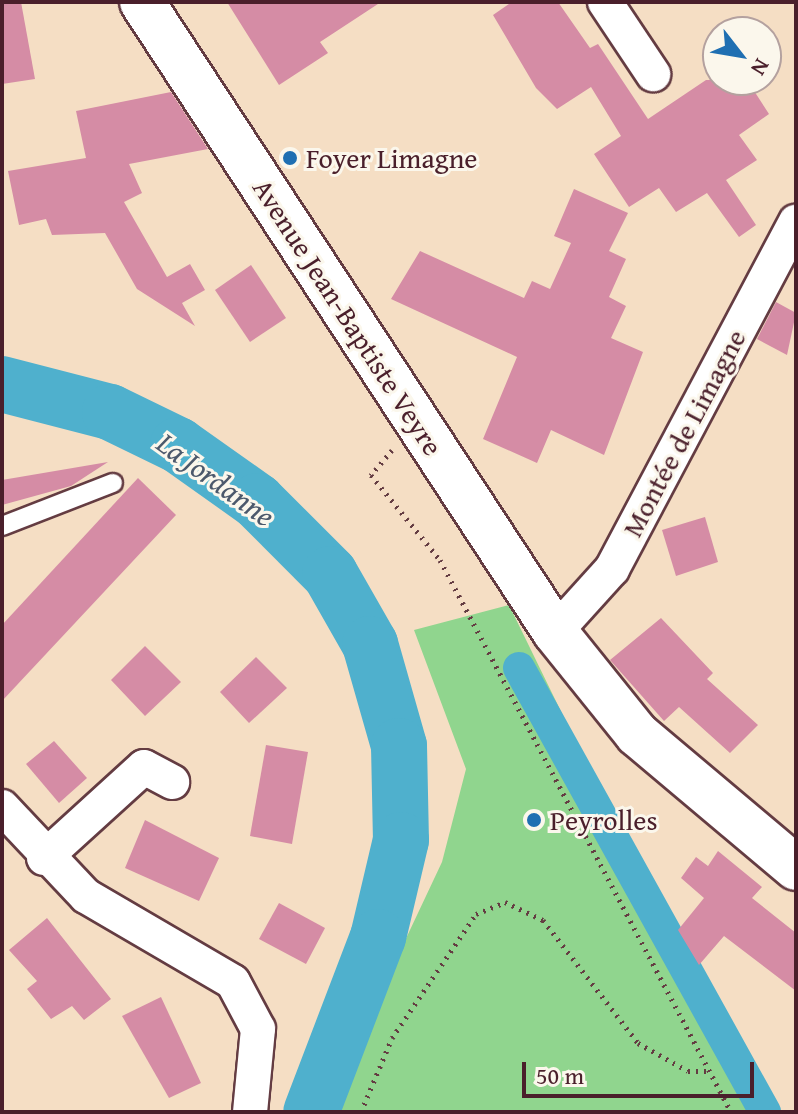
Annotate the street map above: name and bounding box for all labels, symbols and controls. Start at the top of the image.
north arrow [702,16,782,96]
text: N [743,53,778,82]
place label: Foyer Limagne [306,141,477,175]
marker: Foyer Limagne [281,149,299,167]
street label: Avenue Jean-Baptiste Veyre [246,172,450,462]
street label: Montée de Limagne [615,324,753,542]
water label: La Jordanne [150,424,282,534]
place label: Peyrolles [550,803,658,837]
marker: Peyrolles [525,811,543,829]
scale bar [526,1046,758,1096]
text: 50 m [536,1058,584,1093]

